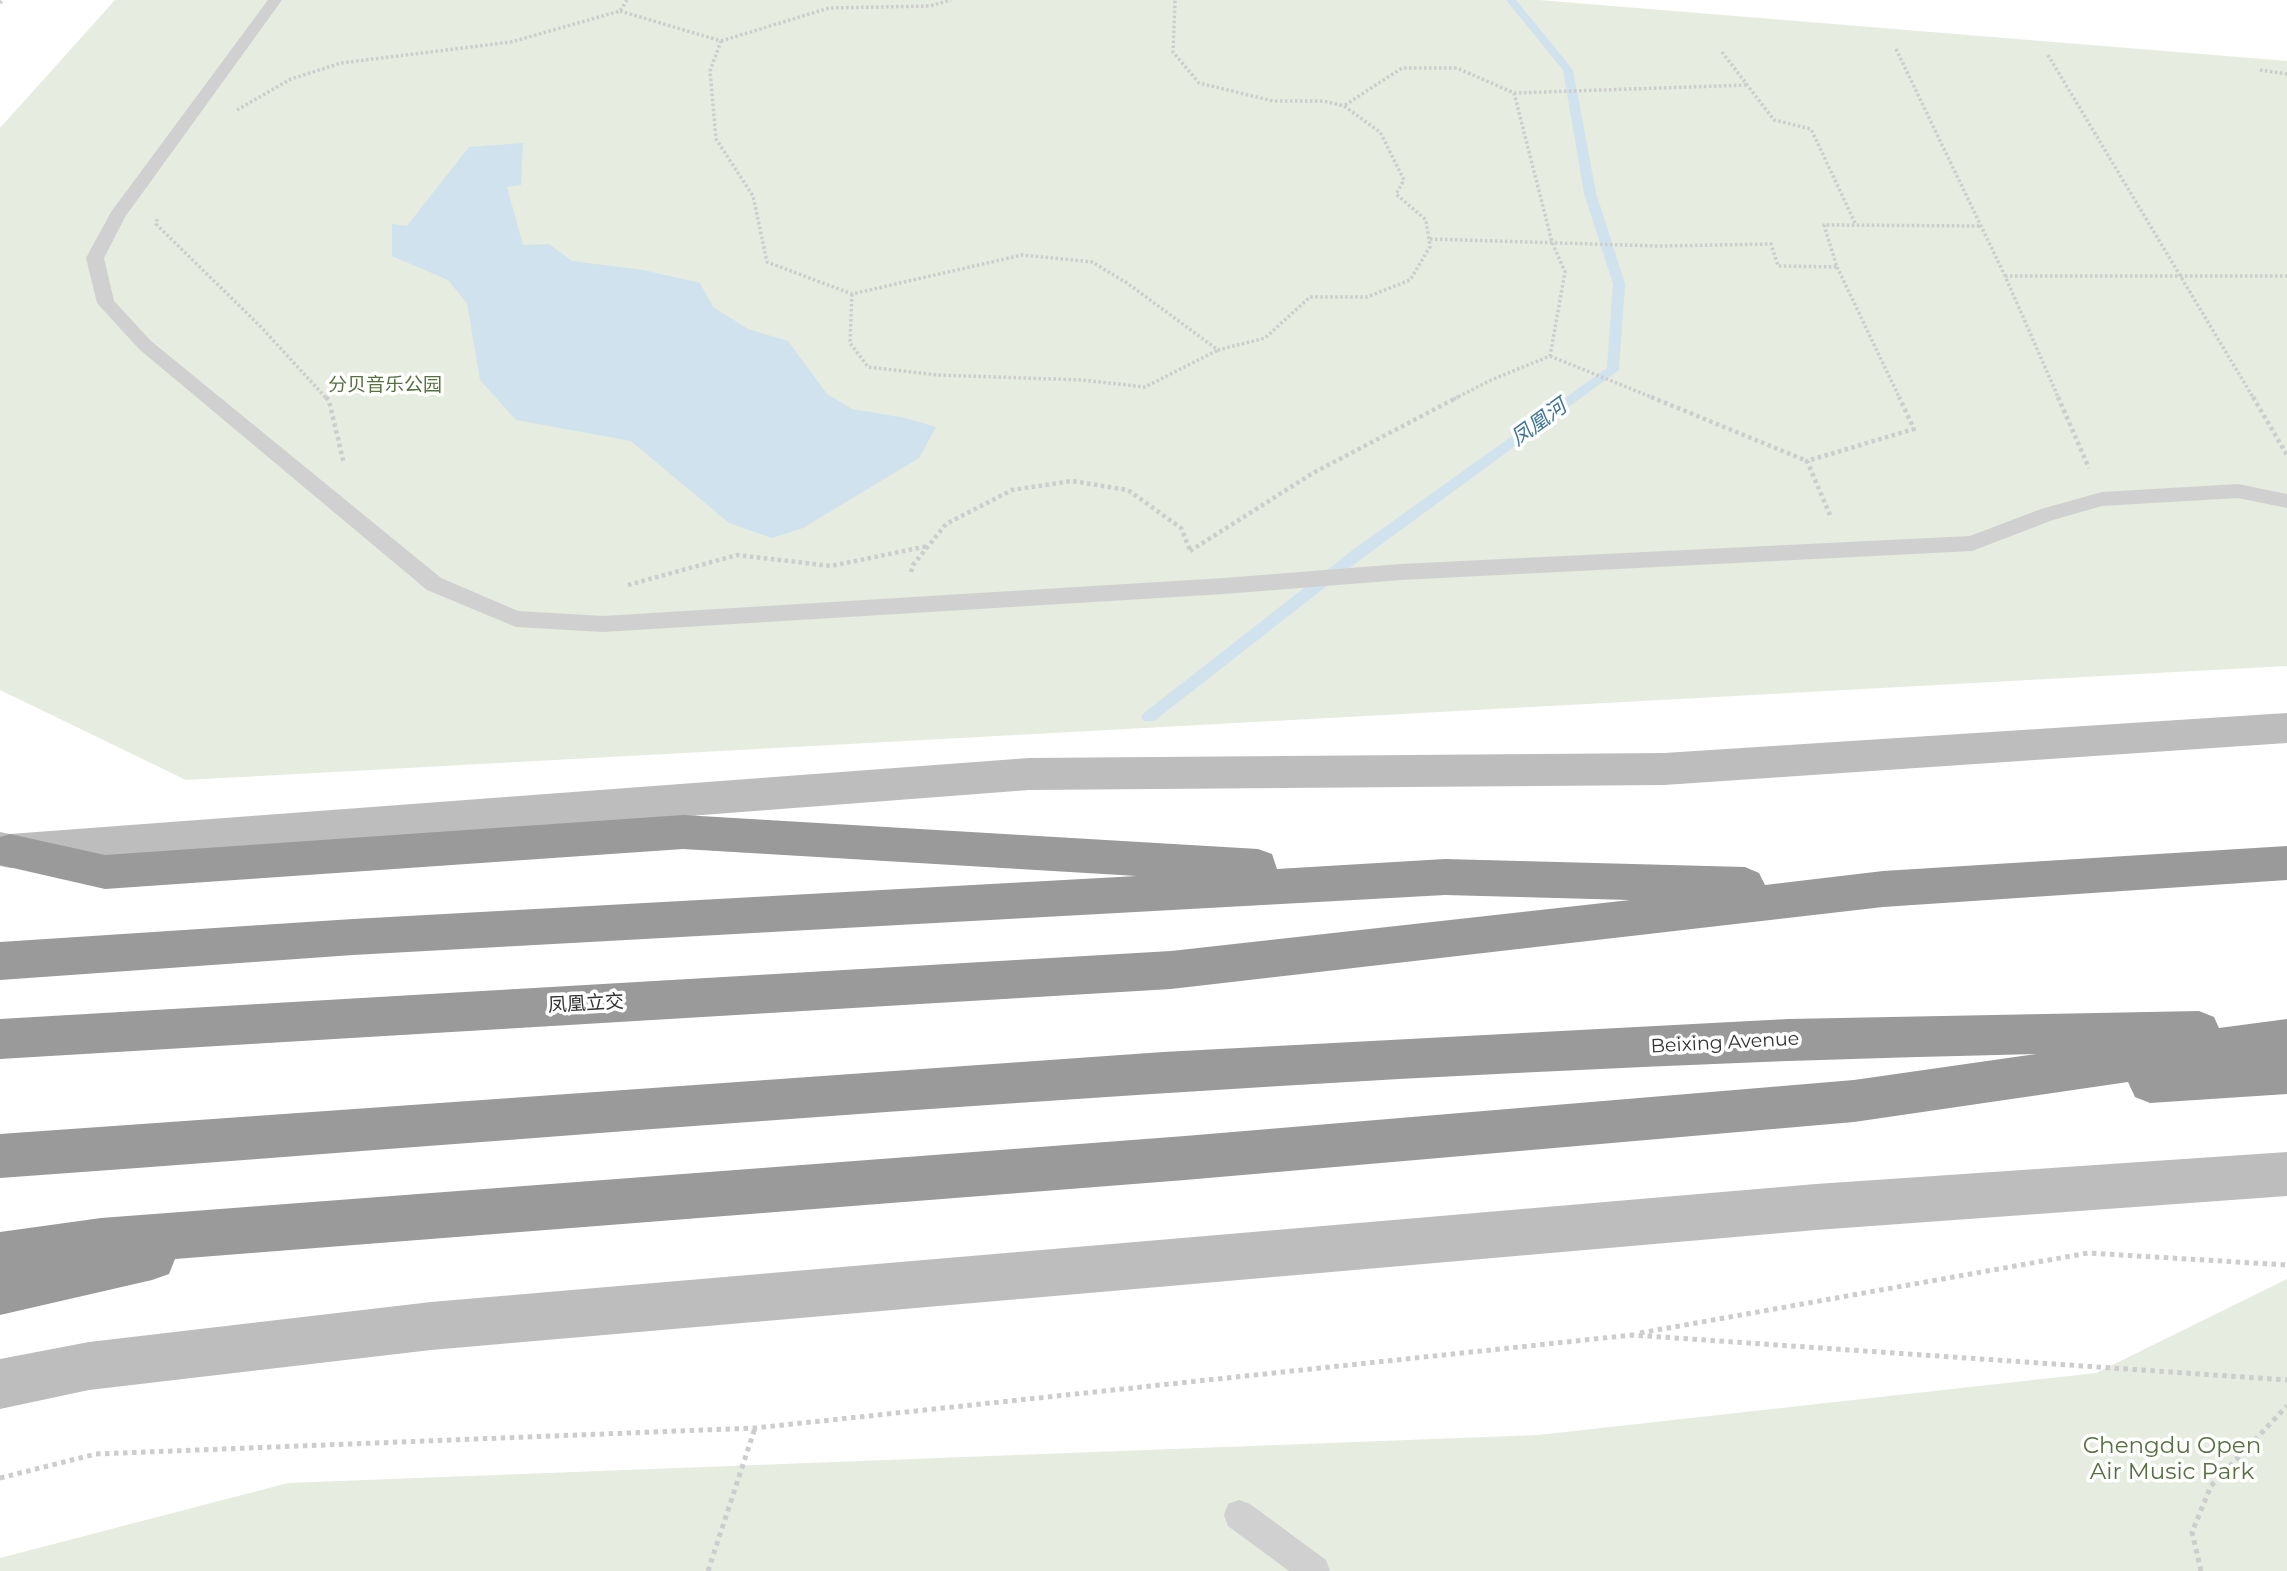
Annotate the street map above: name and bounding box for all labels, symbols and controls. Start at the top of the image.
park label: 分贝音乐公园 [328,374,442,396]
water label: 凤凰河 [1506,394,1572,452]
street label: 凤凰立交 [547,991,625,1017]
street label: Beixing Avenue [1650,1028,1800,1058]
park label: Chengdu Open Air Music Park [2083,1432,2261,1486]

